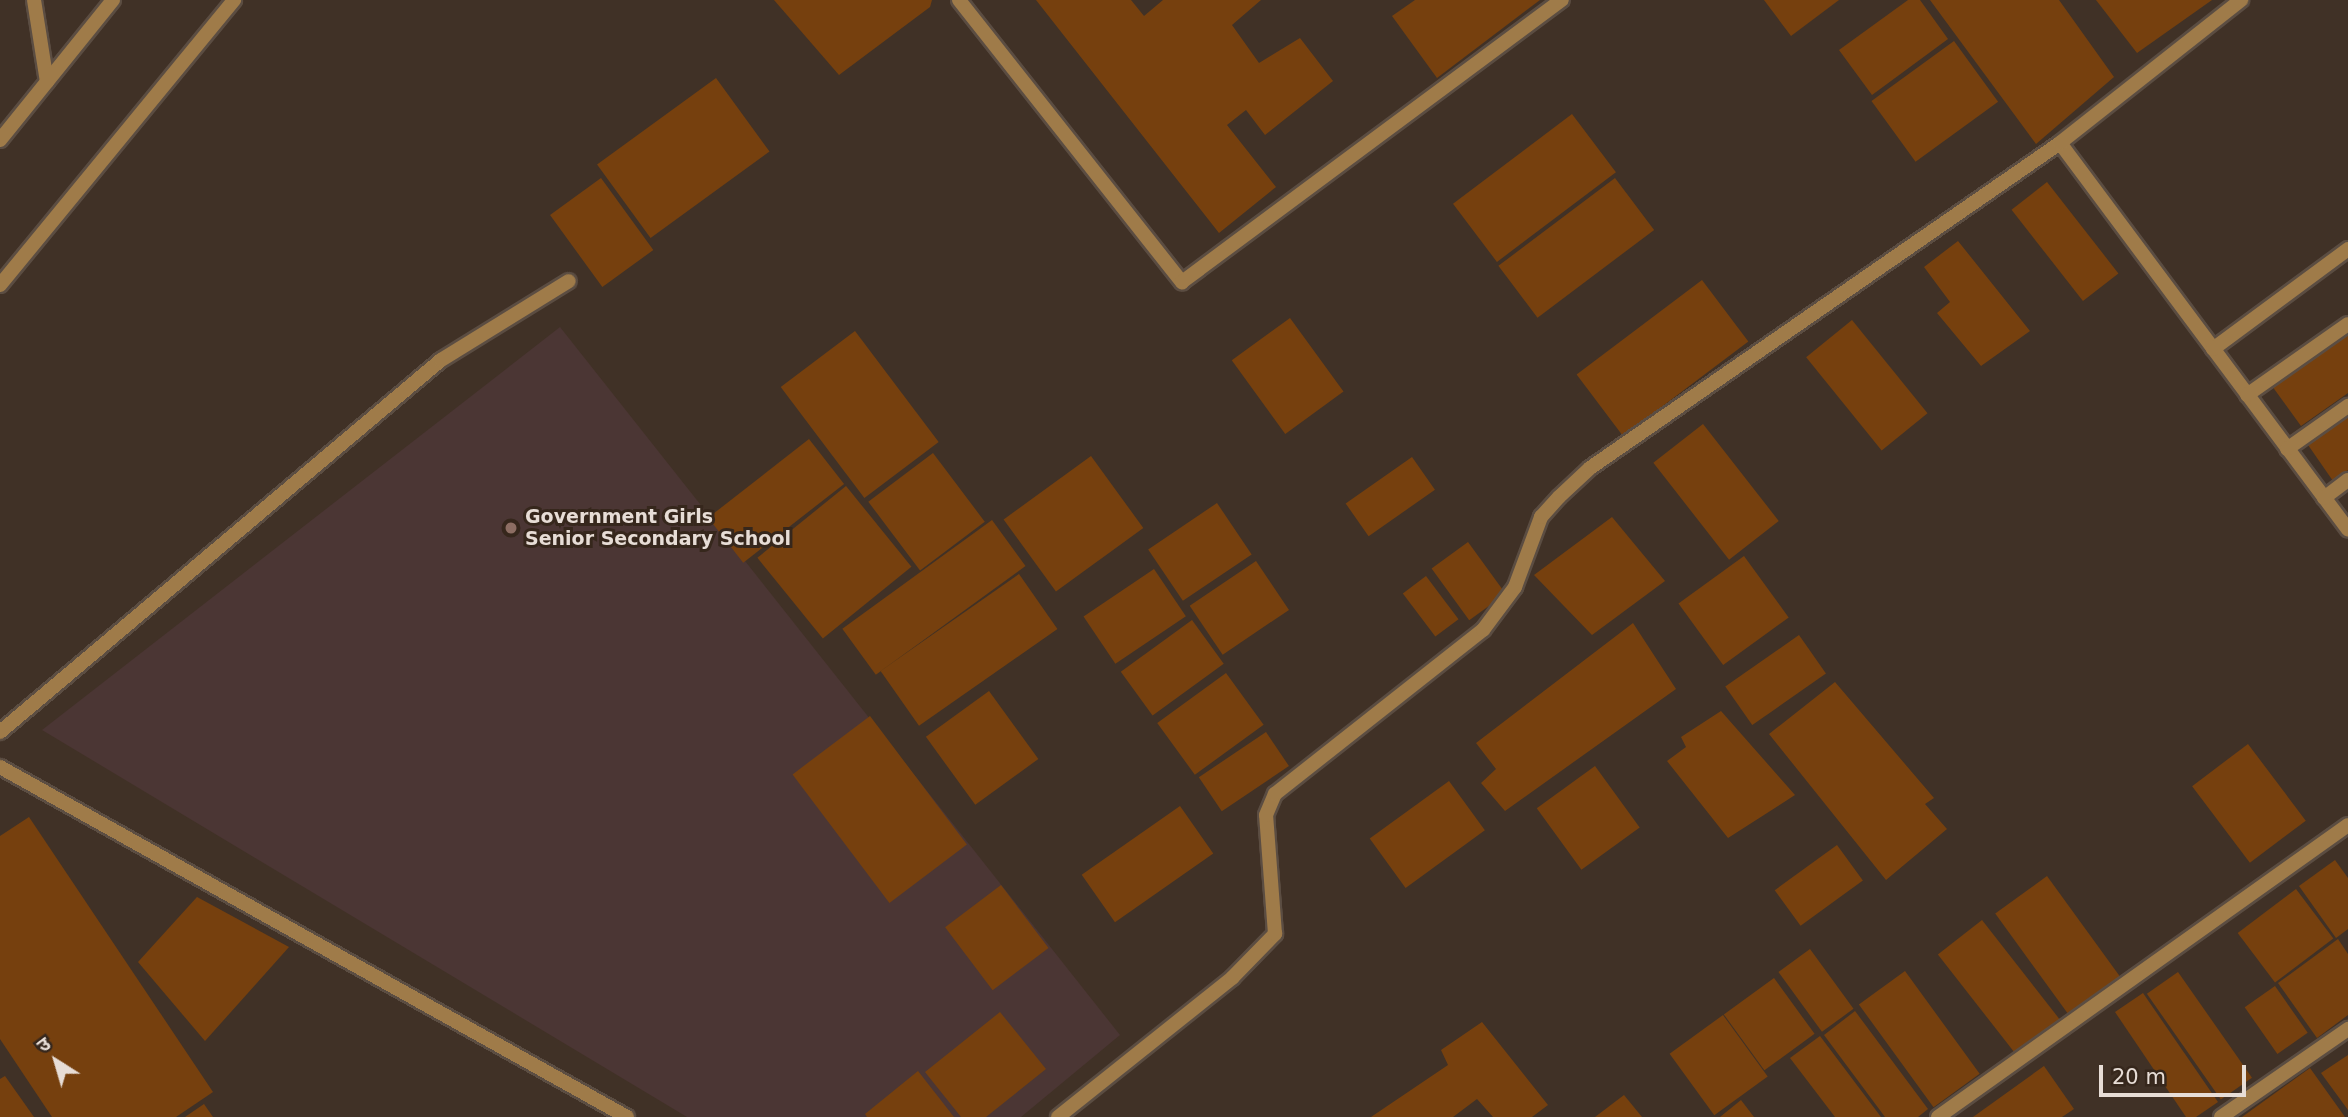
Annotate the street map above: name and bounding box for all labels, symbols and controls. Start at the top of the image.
place label: Government Girls Senior Secondary School [525,506,791,550]
marker: Government Girls Senior Secondary School [503,520,519,536]
north arrow [21,1026,91,1096]
text: उ [32,1032,54,1056]
scale bar [2103,1050,2250,1094]
text: 20 m [2112,1065,2166,1089]

